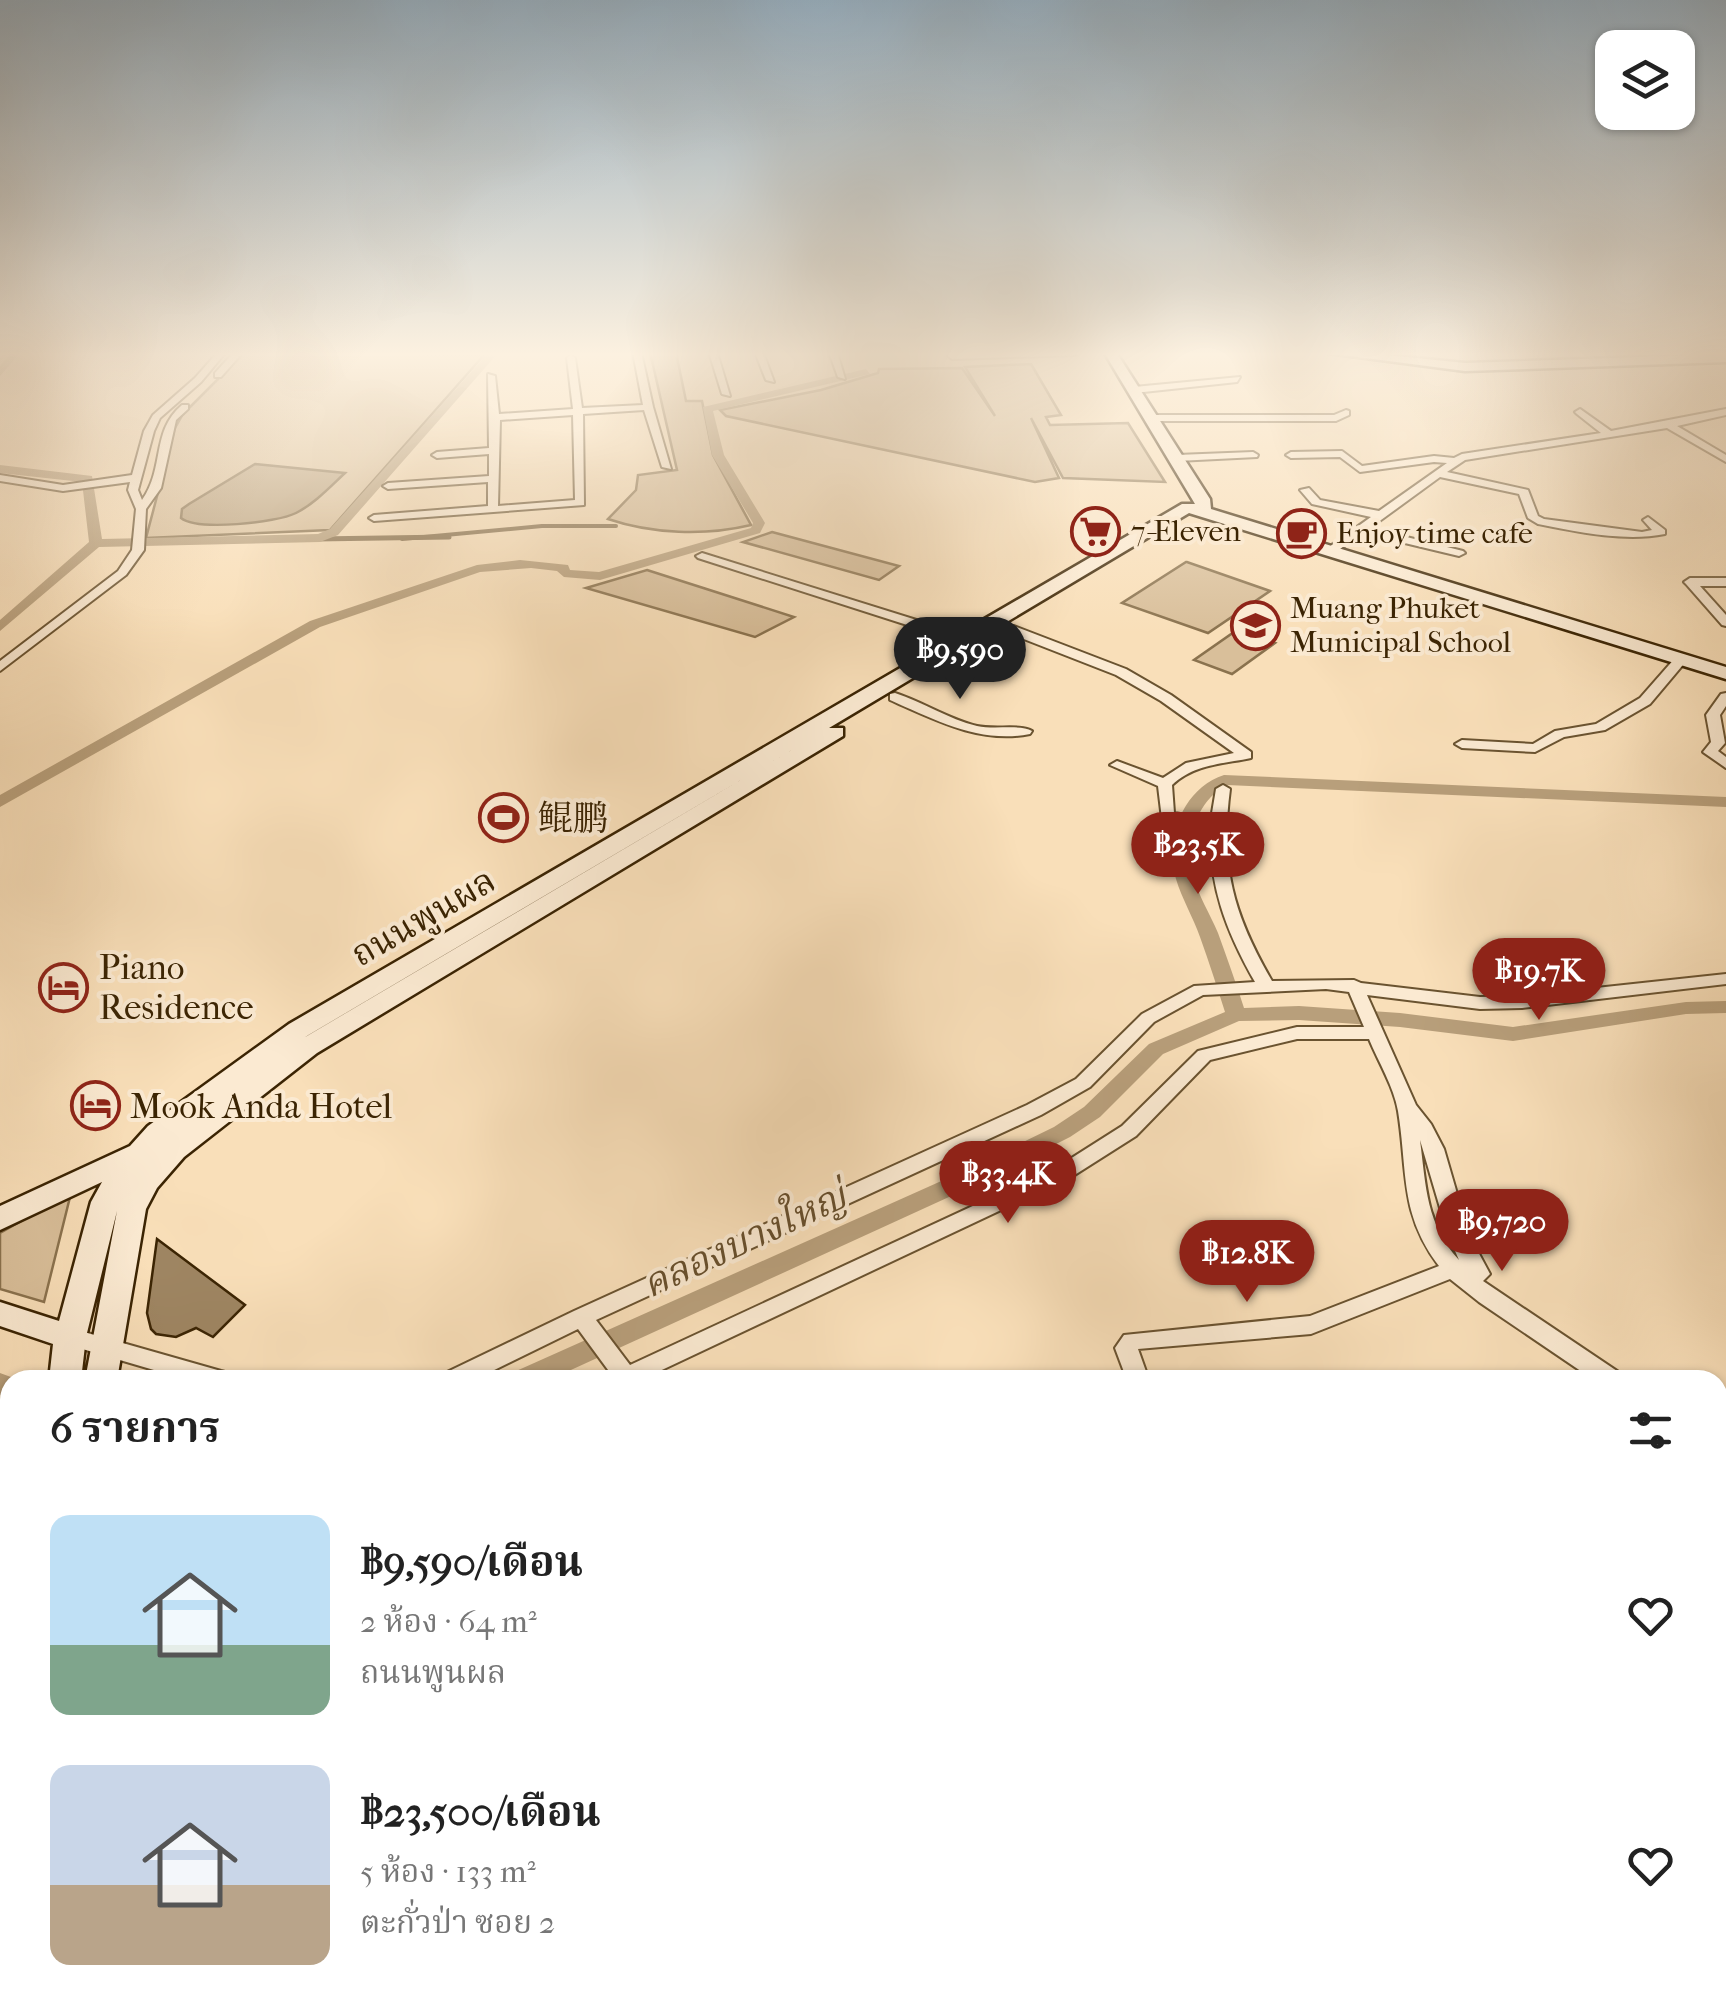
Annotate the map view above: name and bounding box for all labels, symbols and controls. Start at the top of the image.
map controls [1595,30,1695,130]
button: layers [1595,30,1695,130]
supermarket icon: 7-Eleven [1070,505,1122,557]
cafe icon: Enjoy time cafe [1275,507,1327,559]
place label: 7-Eleven [1131,514,1241,549]
place label: Enjoy time cafe [1336,516,1533,551]
place label: Muang Phuket Municipal School [1290,591,1511,660]
school or university icon: Muang Phuket Municipal School [1229,599,1281,651]
pin: ฿9,590 [879,617,1041,702]
text: ฿9,590 [916,631,1004,668]
sports icon: 鲲鹏 [477,792,529,844]
place label: 鲲鹏 [538,798,608,839]
pin: ฿23.5K [1117,812,1279,897]
text: ฿23.5K [1153,826,1243,863]
street label: ถนนพูนผล [344,860,504,977]
pin: ฿19.7K [1458,938,1620,1023]
place label: Piano Residence [99,947,254,1028]
text: ฿19.7K [1494,952,1584,989]
hotel icon: Piano Residence [38,961,90,1013]
hotel icon: Mook Anda Hotel [69,1080,121,1132]
place label: Mook Anda Hotel [130,1086,392,1127]
pin: ฿33.4K [927,1141,1089,1226]
text: ฿33.4K [961,1155,1055,1192]
water label: คลองบางใหญ่ [633,1168,858,1307]
pin: ฿9,720 [1421,1189,1583,1274]
text: ฿9,720 [1458,1203,1546,1240]
pin: ฿12.8K [1166,1220,1328,1305]
text: ฿12.8K [1201,1234,1293,1271]
icon: filters [1623,1403,1678,1458]
text: 6 รายการ [50,1404,220,1453]
text: ฿9,590/เดือน [360,1538,583,1587]
icon: home [130,1555,250,1675]
icon: heart [1623,1588,1678,1643]
text: 2 ห้อง · 64 m² [360,1603,537,1640]
text: ถนนพูนผล [360,1654,506,1691]
text: ฿23,500/เดือน [360,1788,601,1837]
icon: home [130,1805,250,1925]
icon: heart [1623,1838,1678,1893]
text: 5 ห้อง · 133 m² [360,1853,536,1890]
text: ตะกั่วป่า ซอย 2 [360,1904,555,1941]

